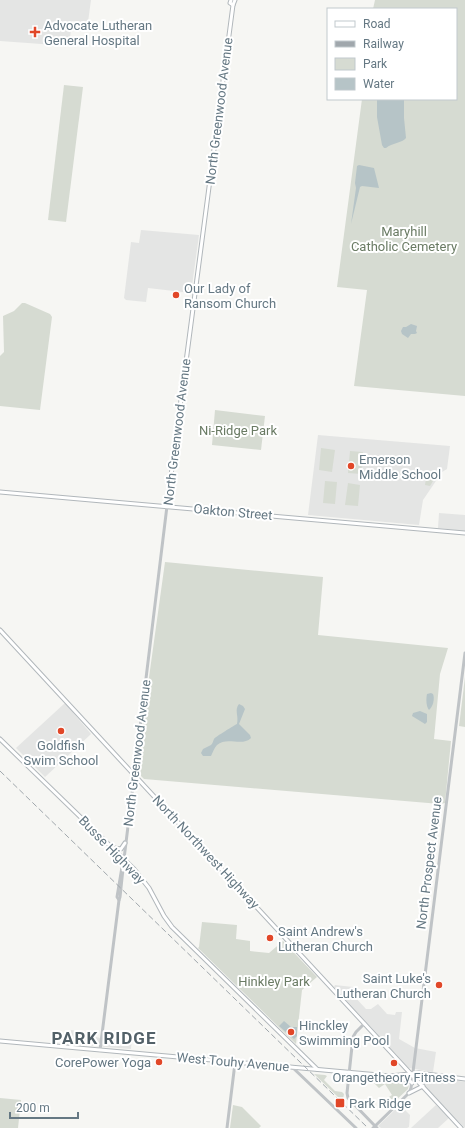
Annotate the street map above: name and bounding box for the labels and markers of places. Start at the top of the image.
place label: Advocate Lutheran General Hospital [44,18,152,48]
marker: Advocate Lutheran General Hospital [29,26,41,38]
place label: Our Lady of Ransom Church [184,281,276,311]
marker: Our Lady of Ransom Church [171,290,181,300]
place label: Emerson Middle School [359,452,441,482]
marker: Emerson Middle School [346,461,356,471]
marker: Goldfish Swim School [56,726,66,736]
place label: Goldfish Swim School [24,738,98,768]
place label: Saint Andrew's Lutheran Church [278,924,373,954]
marker: Saint Andrew's Lutheran Church [265,933,275,943]
place label: Saint Luke's Lutheran Church [336,971,431,1001]
marker: Saint Luke's Lutheran Church [434,980,444,990]
place label: Hinckley Swimming Pool [299,1018,389,1048]
marker: Hinckley Swimming Pool [286,1027,296,1037]
place label: CorePower Yoga [55,1055,151,1070]
marker: CorePower Yoga [154,1057,164,1067]
marker: Orangetheory Fitness [389,1058,399,1068]
place label: Orangetheory Fitness [332,1070,456,1085]
place label: Park Ridge [349,1096,411,1111]
marker: Park Ridge [334,1097,346,1109]

